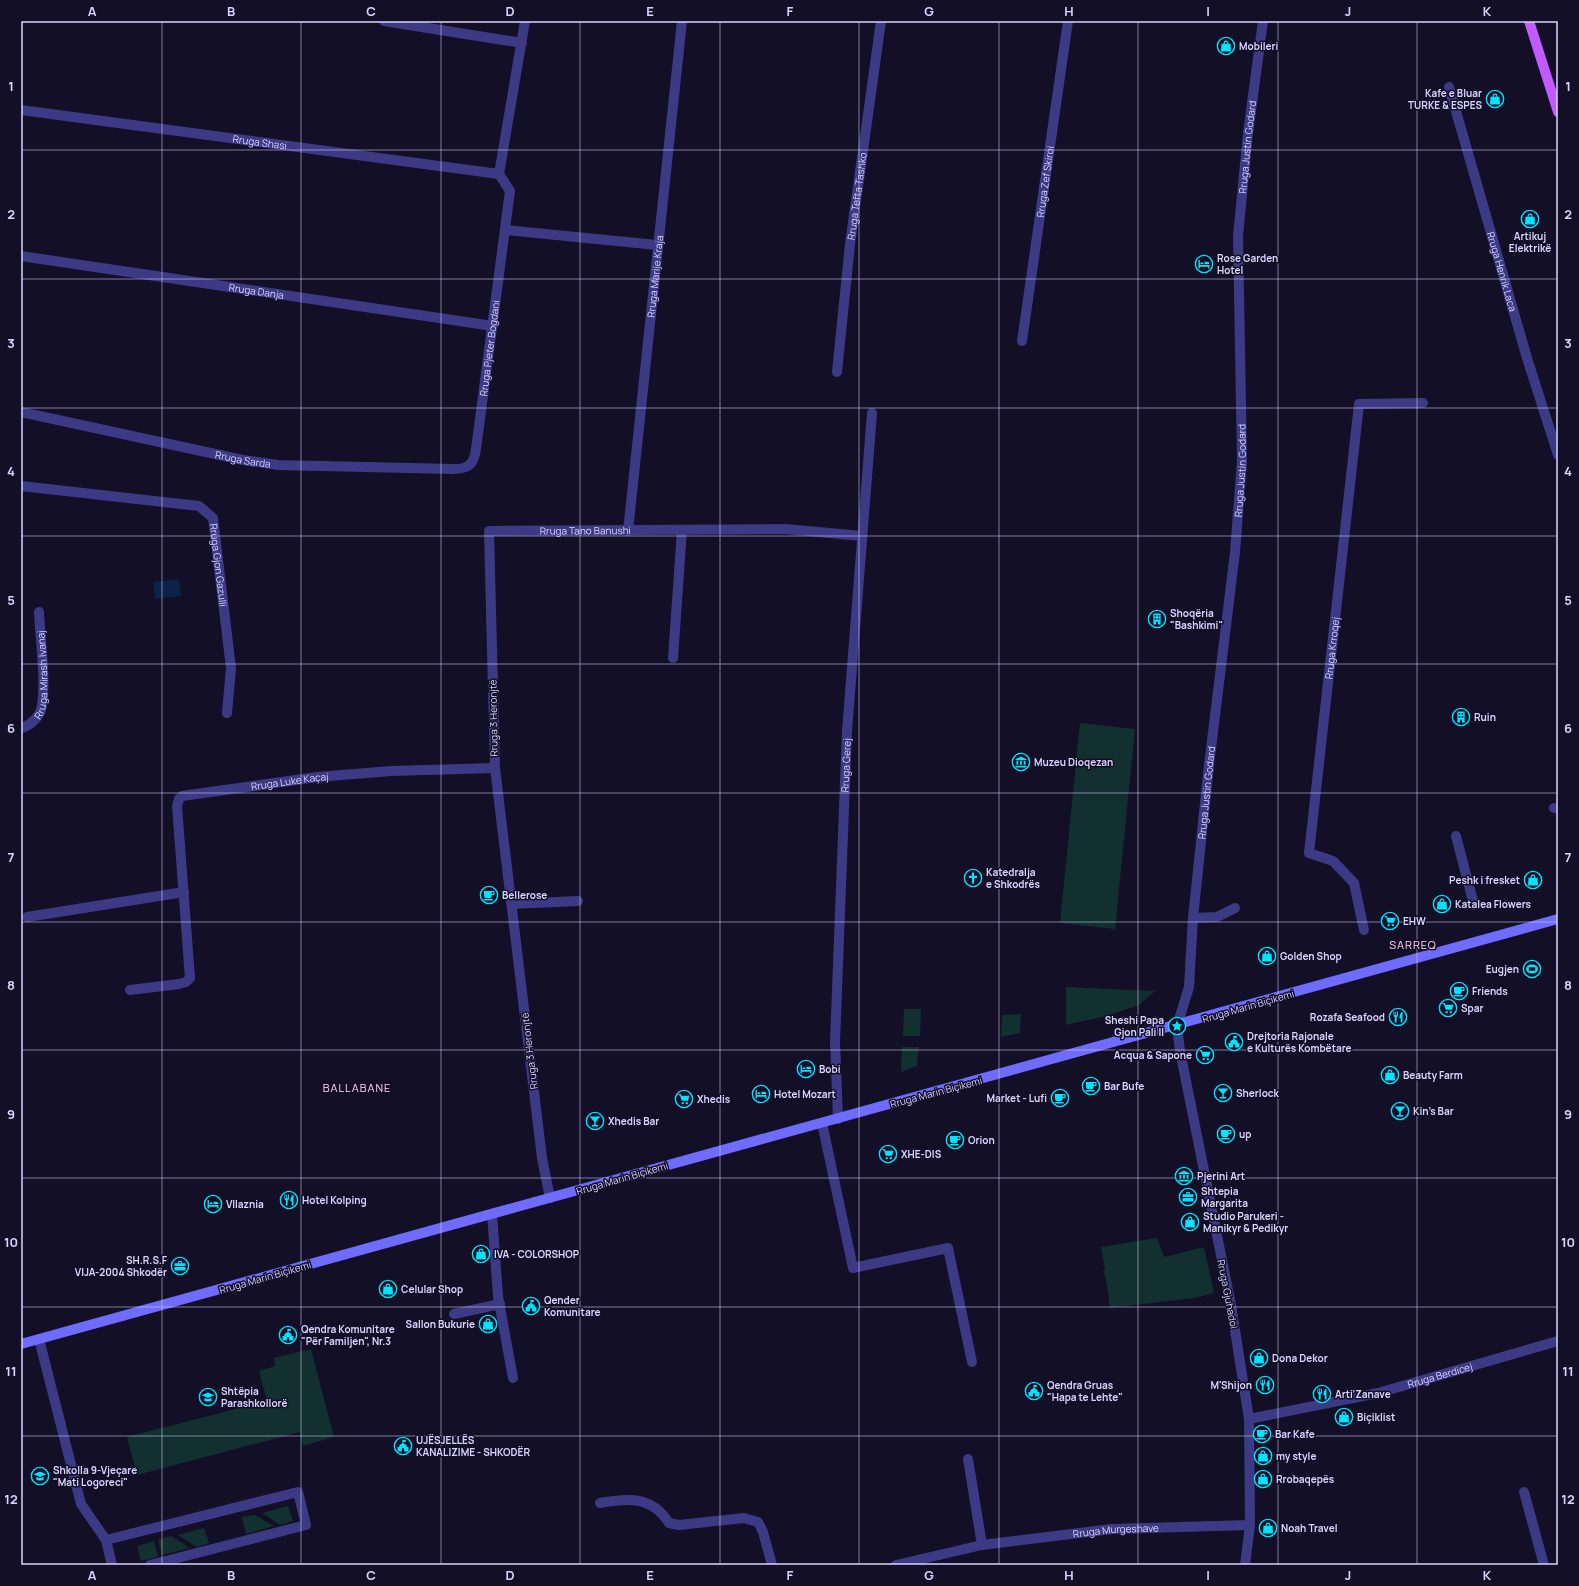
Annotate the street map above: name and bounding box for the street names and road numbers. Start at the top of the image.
street label: Rruga Justin Godard [1235,100,1259,194]
street label: Rruga Shasi [232,131,288,153]
street label: Rruga Zef Skiroi [1033,145,1057,218]
street label: Rruga Tefta Tashko [844,151,870,241]
street label: Rruga Henrik Laca [1484,230,1520,313]
street label: Rruga Marije Kraja [644,235,666,318]
street label: Rruga Danja [228,280,285,302]
street label: Rruga Pjeter Bogdani [476,299,503,397]
street label: Rruga Justin Godard [1231,424,1249,518]
street label: Rruga Sarda [214,447,272,471]
street label: Rruga Gjon Gazulli [207,523,231,608]
street label: Rruga Tano Banushi [540,523,631,538]
street label: Rruga Krroqej [1321,616,1342,680]
street label: Rruga Mirash Ivanaj [31,630,50,722]
street label: Rruga 3 Heronjtë [485,679,501,757]
street label: Rruga Gerej [838,738,854,793]
street label: Rruga Justin Godard [1194,745,1218,840]
street label: Rruga Luke Kaçaj [250,769,329,793]
street label: Rruga Marin Biçikemi [1201,986,1295,1026]
street label: Rruga 3 Heronjtë [517,1012,541,1090]
street label: Rruga Marin Biçikemi [888,1073,984,1111]
street label: Rruga Marin Biçikemi [575,1158,669,1198]
street label: Rruga Marin Biçikemi [218,1257,312,1297]
street label: Rruga Gjuhadol [1214,1258,1242,1330]
street label: Rruga Berdicej [1406,1359,1474,1391]
street label: Rruga Murgeshave [1072,1521,1159,1541]

